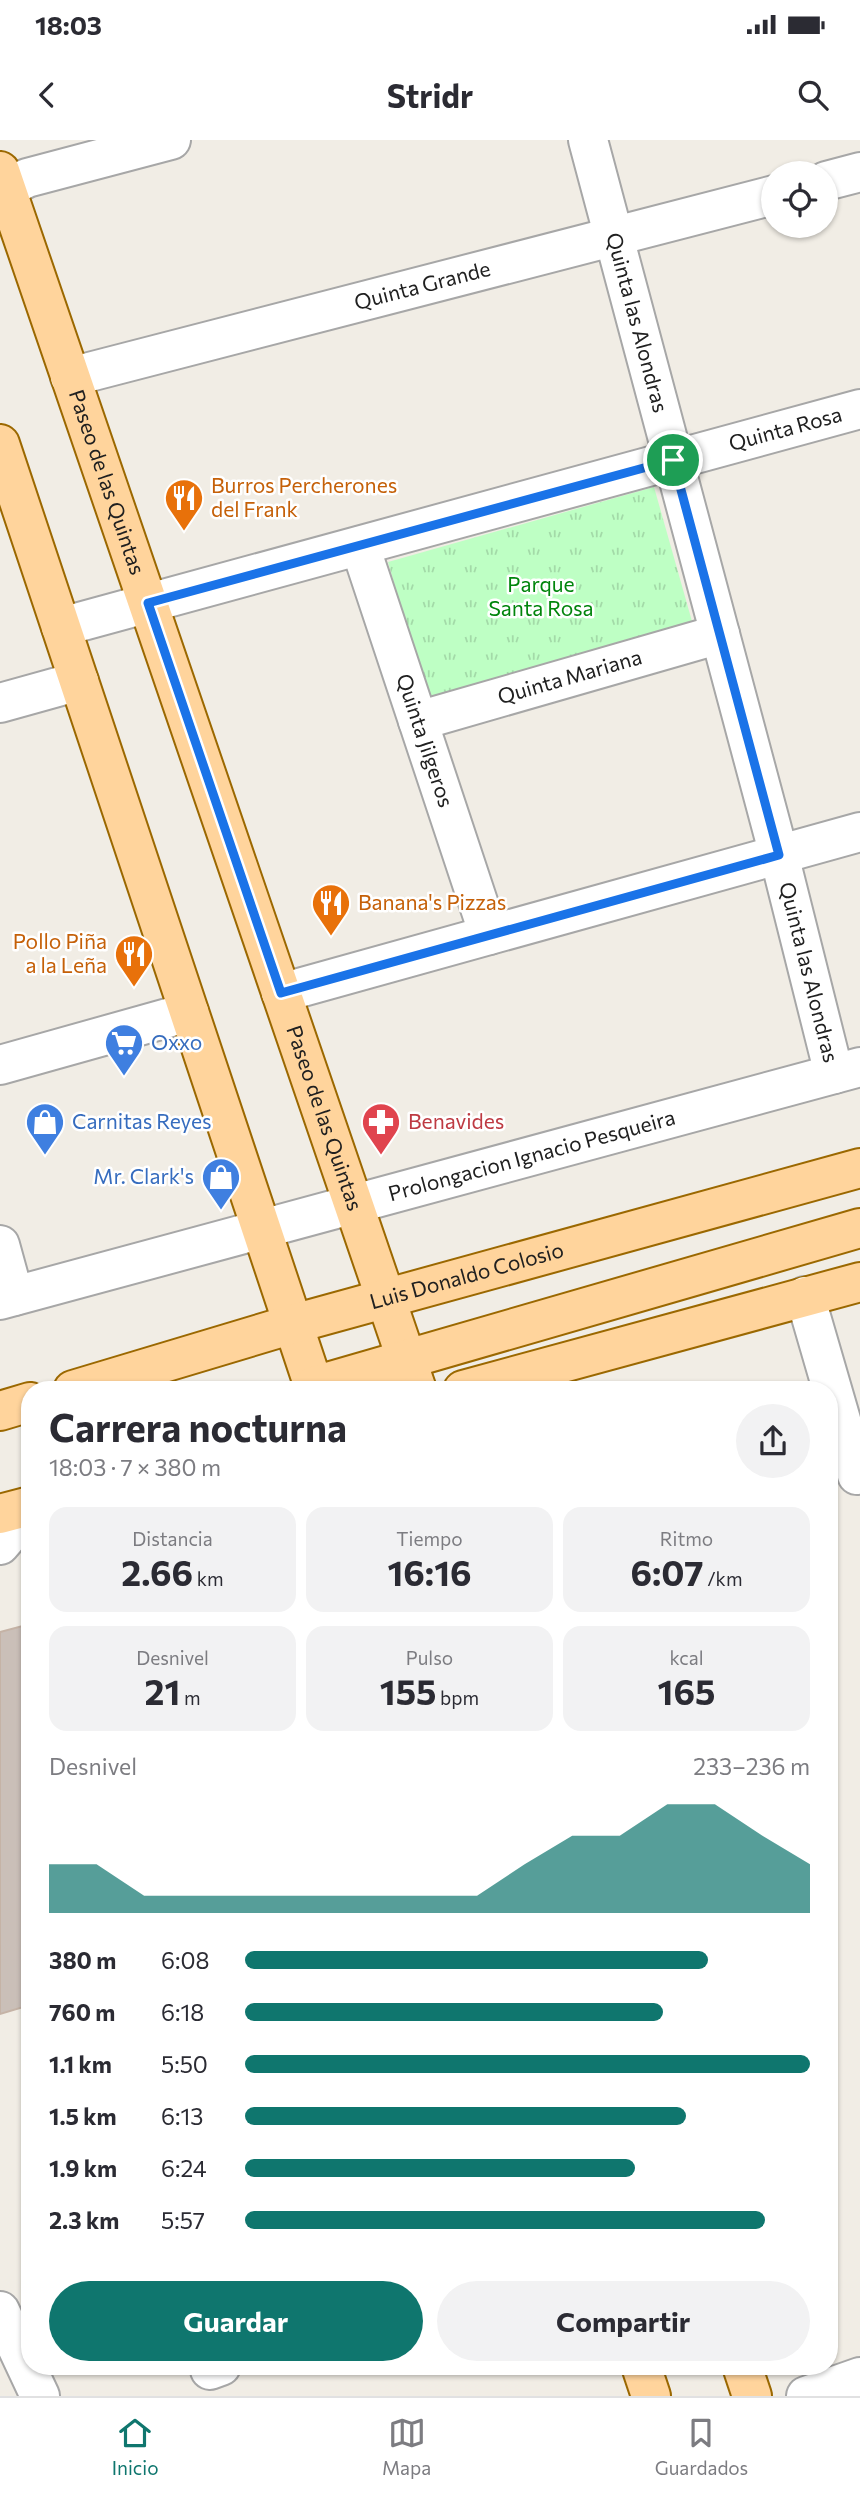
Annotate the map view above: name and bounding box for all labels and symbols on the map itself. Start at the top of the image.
street label: Quinta las Alondras [602,229,674,415]
street label: Quinta Grande [351,255,493,314]
street label: Paseo de las Quintas [65,386,151,578]
street label: Quinta Rosa [726,401,845,455]
pin [643,430,703,490]
place label: Burros Percherones del Frank [211,472,397,521]
restaurant icon: Burros Percherones del Frank [163,477,205,532]
park label: Parque Santa Rosa [488,571,594,620]
street label: Quinta Mariana [495,643,644,708]
street label: Quinta Jilgeros [392,670,460,810]
street label: Quinta las Alondras [775,879,845,1065]
restaurant icon: Banana's Pizzas [310,882,352,937]
place label: Banana's Pizzas [358,889,506,914]
place label: Pollo Piña a la Leña [13,928,107,977]
restaurant icon: Pollo Piña a la Leña [113,933,155,988]
supermarket icon: Oxxo [103,1022,145,1077]
street label: Paseo de las Quintas [282,1022,369,1214]
place label: Oxxo [151,1029,202,1054]
shop icon: Carnitas Reyes [24,1101,66,1156]
pharmacy icon: Benavides [360,1101,402,1156]
street label: Prolongacion Ignacio Pesqueira [385,1104,678,1205]
place label: Carnitas Reyes [72,1108,212,1133]
place label: Benavides [408,1108,504,1133]
shop icon: Mr. Clark's [200,1156,242,1211]
place label: Mr. Clark's [93,1163,194,1188]
street label: Luis Donaldo Colosio [367,1236,566,1313]

